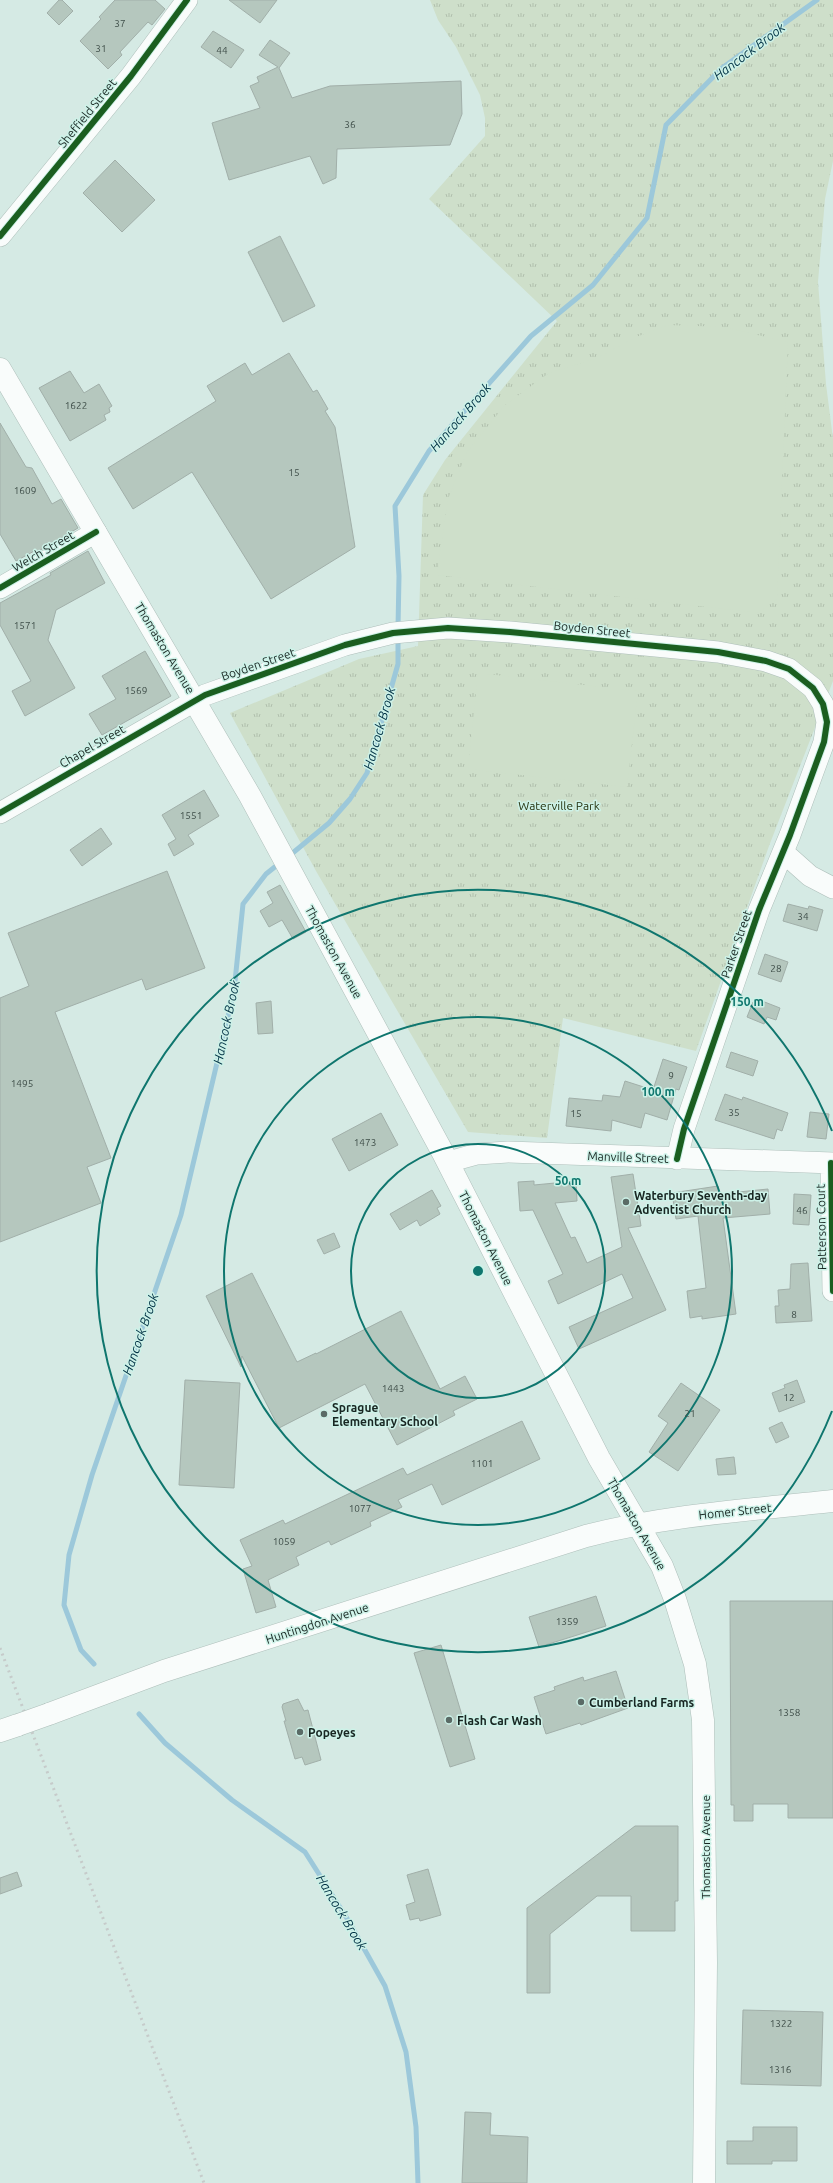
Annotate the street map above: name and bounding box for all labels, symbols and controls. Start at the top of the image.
house number: 37 [114,18,126,29]
water label: Hancock Brook [711,19,788,82]
house number: 31 [95,43,107,54]
house number: 44 [216,45,228,56]
street label: Sheffield Street [55,76,119,150]
house number: 36 [344,119,356,130]
water label: Hancock Brook [427,380,494,454]
house number: 1622 [65,400,87,411]
house number: 15 [288,467,300,478]
house number: 1609 [14,485,36,496]
street label: Welch Street [10,528,77,574]
street label: Thomaston Avenue [133,600,197,696]
street label: Boyden Street [553,619,631,640]
house number: 1571 [14,620,36,631]
street label: Boyden Street [219,645,297,683]
house number: 1569 [125,685,147,696]
water label: Hancock Brook [360,685,398,771]
street label: Chapel Street [57,722,127,770]
park label: Waterville Park [518,799,600,812]
house number: 1551 [180,810,202,821]
street label: Thomaston Avenue [303,903,365,1001]
street label: Parker Street [718,908,754,980]
house number: 34 [797,911,809,922]
house number: 28 [770,963,782,974]
water label: Hancock Brook [210,978,242,1065]
text: 150 m [730,995,764,1008]
house number: 9 [668,1070,674,1081]
house number: 1495 [11,1078,33,1089]
text: 100 m [641,1085,675,1098]
house number: 35 [728,1107,740,1118]
house number: 15 [570,1108,582,1119]
house number: 1473 [354,1137,376,1148]
street label: Manville Street [587,1149,669,1165]
text: 50 m [555,1174,581,1187]
street label: Patterson Court [814,1184,828,1270]
street label: Thomaston Avenue [457,1189,515,1287]
place label: Waterbury Seventh-day Adventist Church [634,1189,768,1216]
marker: Waterbury Seventh-day Adventist Church [621,1197,631,1207]
house number: 46 [796,1205,808,1216]
centre of rings [471,1264,485,1278]
water label: Hancock Brook [119,1291,161,1377]
house number: 8 [791,1309,797,1320]
house number: 1443 [382,1383,404,1394]
house number: 12 [783,1392,795,1403]
place label: Sprague Elementary School [332,1401,438,1428]
house number: 21 [684,1408,696,1419]
marker: Sprague Elementary School [319,1409,329,1419]
house number: 1101 [471,1458,493,1469]
street label: Thomaston Avenue [605,1476,669,1572]
street label: Homer Street [698,1501,772,1521]
house number: 1077 [349,1503,371,1514]
house number: 1059 [273,1536,295,1547]
street label: Huntingdon Avenue [264,1600,370,1646]
house number: 1359 [556,1616,578,1627]
place label: Cumberland Farms [589,1696,694,1709]
marker: Cumberland Farms [576,1697,586,1707]
house number: 1358 [778,1707,801,1718]
place label: Flash Car Wash [457,1714,542,1727]
marker: Flash Car Wash [444,1715,454,1725]
place label: Popeyes [308,1726,356,1739]
marker: Popeyes [295,1727,305,1737]
street label: Thomaston Avenue [699,1795,712,1899]
water label: Hancock Brook [314,1872,370,1953]
house number: 1322 [770,2018,792,2029]
house number: 1316 [769,2064,792,2075]

